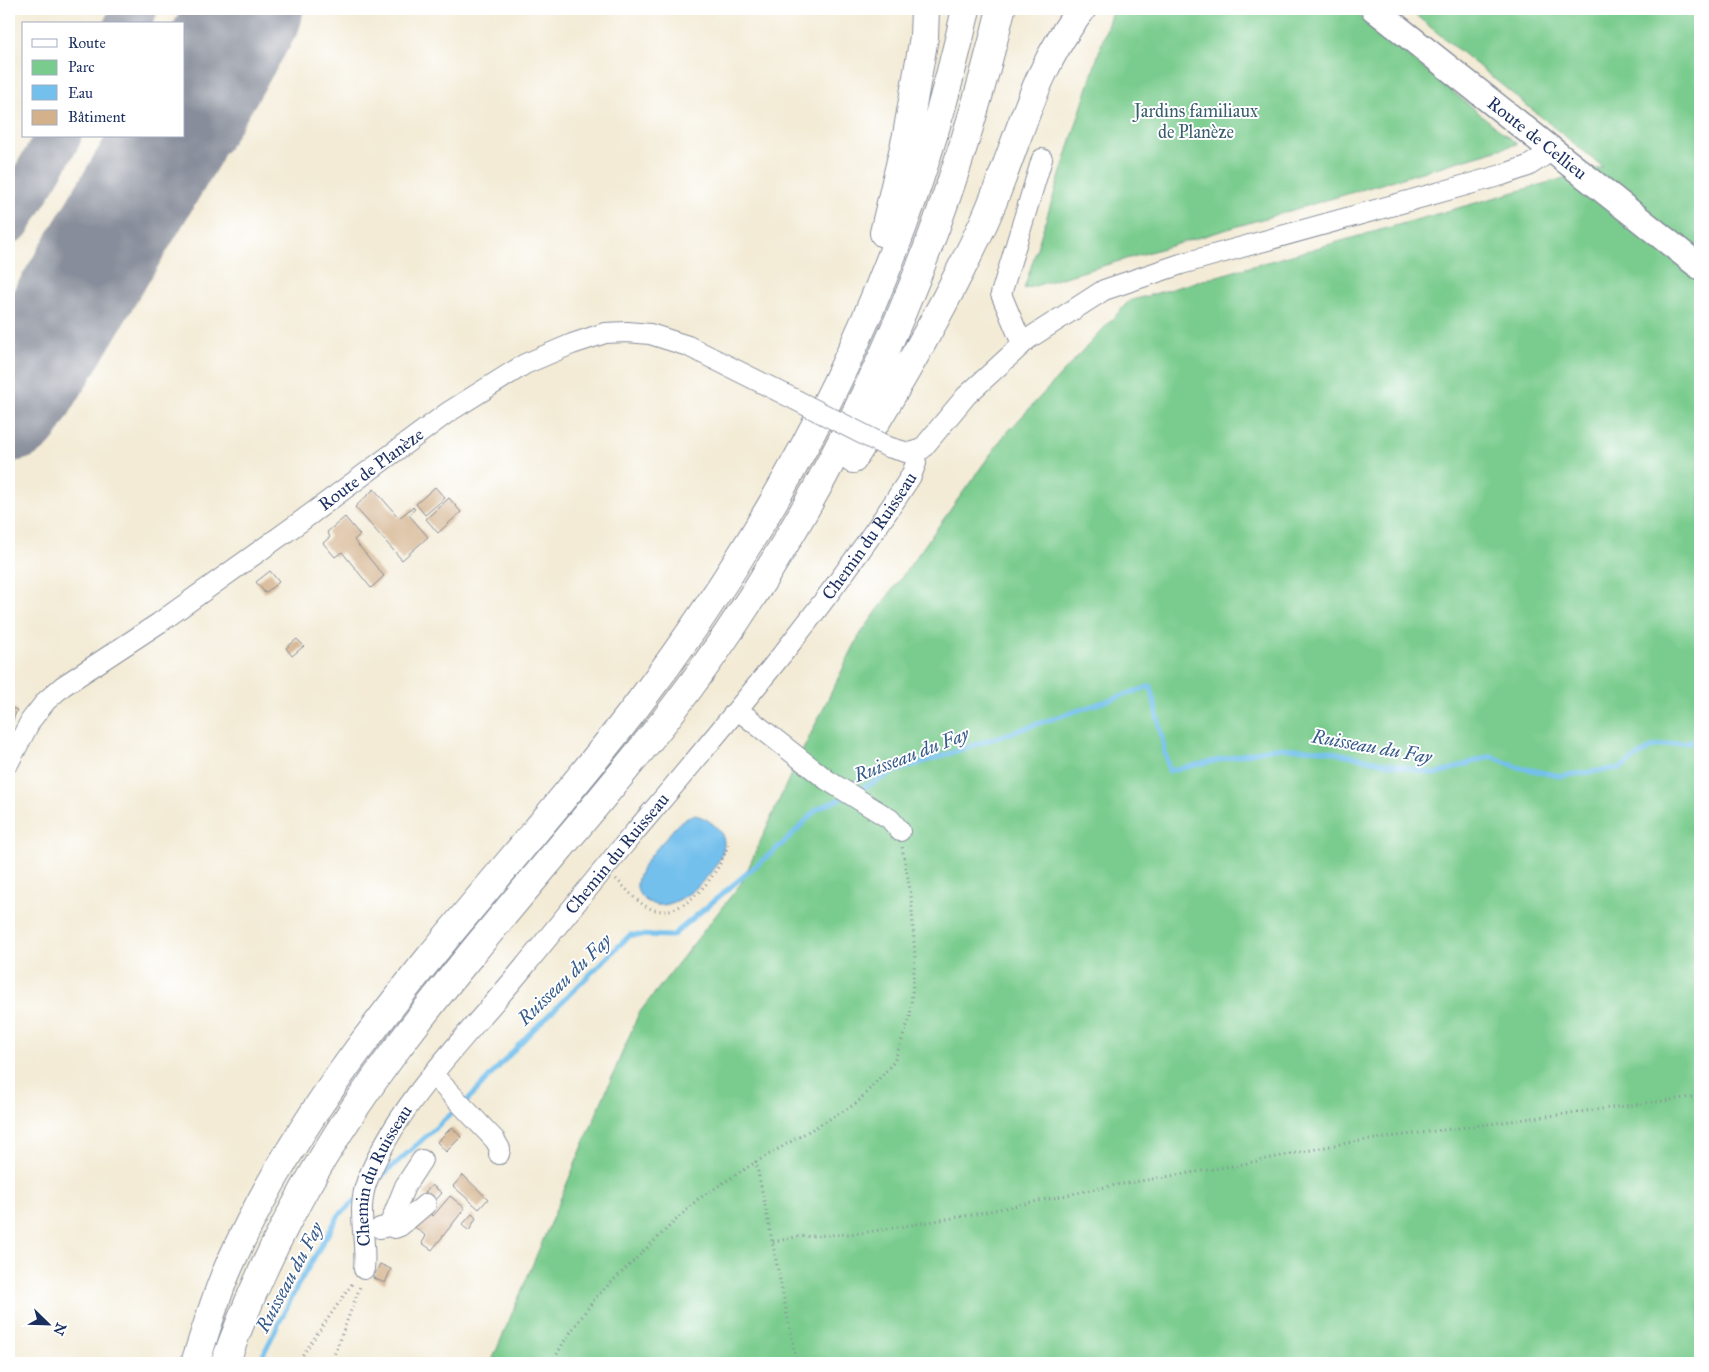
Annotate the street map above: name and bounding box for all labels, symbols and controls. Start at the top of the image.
legend [22,22,185,138]
text: Route [68,34,106,52]
text: Parc [68,58,95,76]
text: Eau [68,84,93,102]
street label: Route de Cellieu [1483,92,1592,185]
park label: Jardins familiaux de Planèze [1132,100,1258,143]
text: Bâtiment [68,108,127,126]
street label: Route de Planèze [314,423,428,516]
street label: Chemin du Ruisseau [817,468,922,604]
water label: Ruisseau du Fay [849,722,973,787]
water label: Ruisseau du Fay [1309,724,1435,769]
street label: Chemin du Ruisseau [560,788,674,919]
water label: Ruisseau du Fay [512,928,617,1030]
street label: Chemin du Ruisseau [351,1100,417,1247]
water label: Ruisseau du Fay [250,1217,329,1337]
north arrow [22,1300,72,1350]
text: N [49,1320,70,1338]

